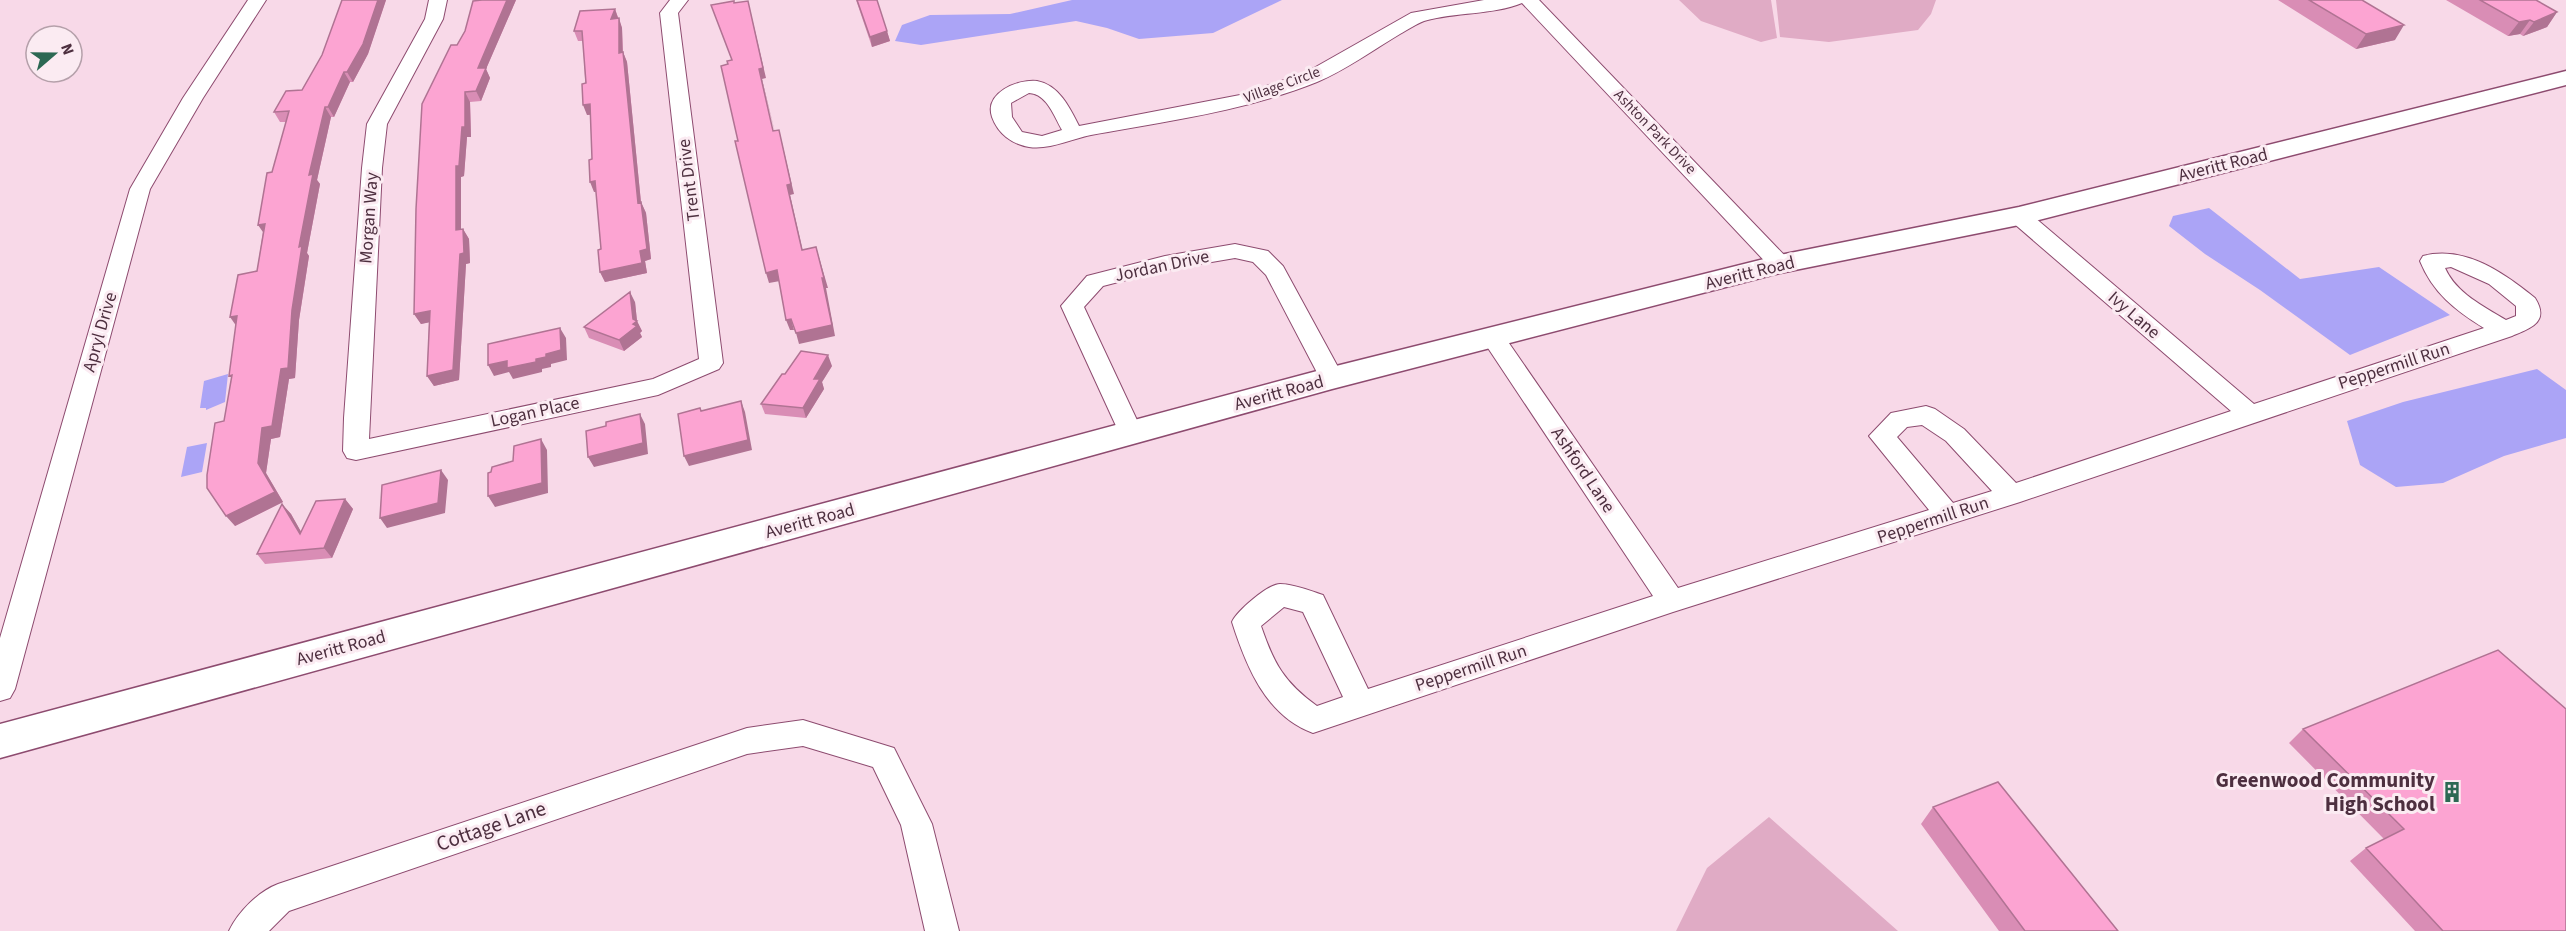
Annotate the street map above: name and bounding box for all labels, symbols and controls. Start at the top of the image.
north arrow [24,24,84,84]
text: N [55,40,79,58]
street label: Village Circle [1241,61,1323,109]
street label: Ashton Park Drive [1609,85,1701,179]
street label: Trent Drive [672,138,706,222]
street label: Averitt Road [2176,142,2270,188]
street label: Morgan Way [353,171,385,265]
street label: Jordan Drive [1112,244,1212,288]
street label: Averitt Road [1703,250,1797,296]
street label: Ivy Lane [2102,285,2166,345]
street label: Apryl Drive [77,289,123,375]
street label: Peppermill Run [2335,336,2453,396]
street label: Averitt Road [1232,369,1326,417]
street label: Logan Place [488,390,582,434]
street label: Ashford Lane [1545,422,1621,518]
street label: Peppermill Run [1874,490,1992,550]
street label: Averitt Road [763,497,857,545]
street label: Averitt Road [294,624,388,672]
street label: Peppermill Run [1412,638,1530,698]
place label: Greenwood Community High School [2215,765,2435,819]
building icon: Greenwood Community High School [2440,780,2464,804]
street label: Cottage Lane [432,793,550,859]

